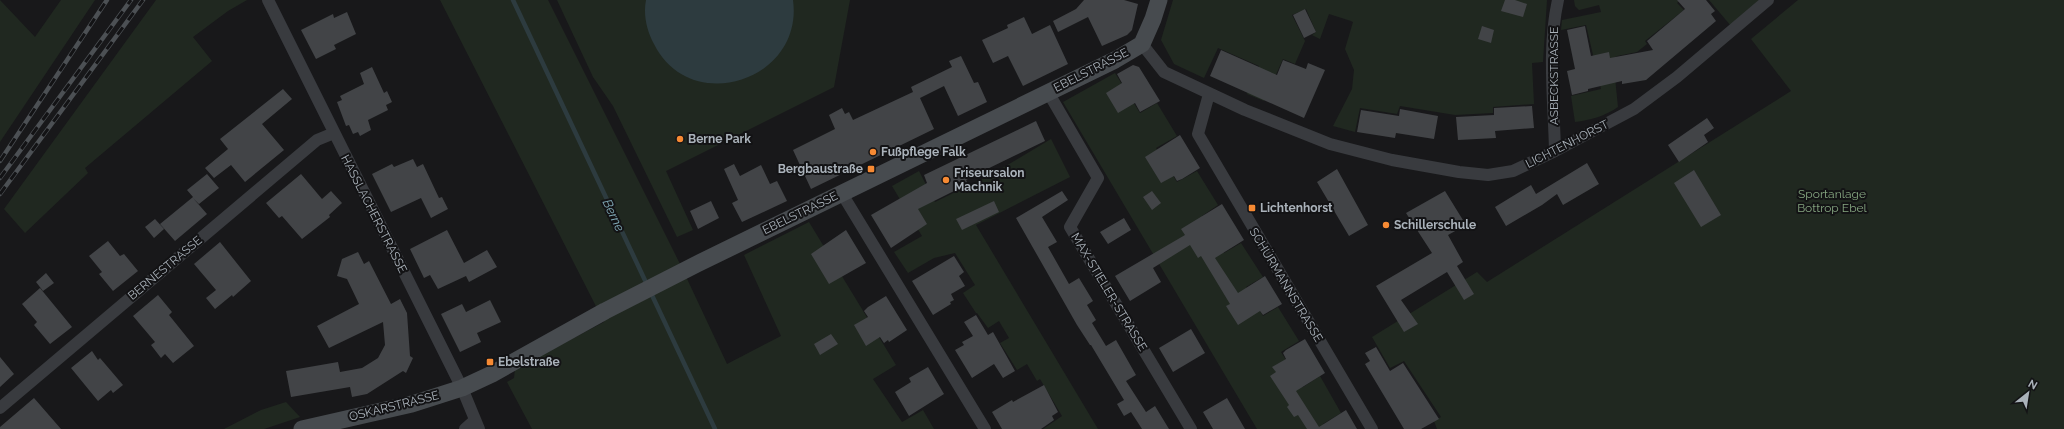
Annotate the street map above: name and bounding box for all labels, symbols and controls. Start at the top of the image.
street label: ASBECKSTRASSE [1547,27,1561,125]
street label: EBELSTRASSE [1051,45,1131,95]
street label: LICHTENHORST [1523,117,1611,171]
place label: Berne Park [688,132,751,146]
marker: Berne Park [675,134,685,144]
place label: Fußpflege Falk [881,145,966,159]
marker: Fußpflege Falk [868,147,878,157]
street label: HASSLACHERSTRASSE [338,153,410,275]
place label: Bergbaustraße [778,162,863,176]
marker: Bergbaustraße [866,164,876,174]
place label: Friseursalon Machnik [954,166,1025,194]
marker: Friseursalon Machnik [941,175,951,185]
park label: Sportanlage Bottrop Ebel [1797,187,1868,215]
street label: EBELSTRASSE [760,189,840,237]
water label: Berne [600,197,628,234]
place label: Lichtenhorst [1260,201,1333,215]
marker: Lichtenhorst [1247,203,1257,213]
place label: Schillerschule [1394,218,1476,232]
marker: Schillerschule [1381,220,1391,230]
street label: SCHÜRMANNSTRASSE [1246,225,1326,345]
street label: MAX-STIELER-STRASSE [1068,230,1150,354]
street label: BERNESTRASSE [125,233,205,303]
place label: Ebelstraße [498,355,560,369]
marker: Ebelstraße [485,357,495,367]
north arrow [2008,373,2048,413]
text: N [2026,377,2040,393]
street label: OSKARSTRASSE [348,388,440,424]

